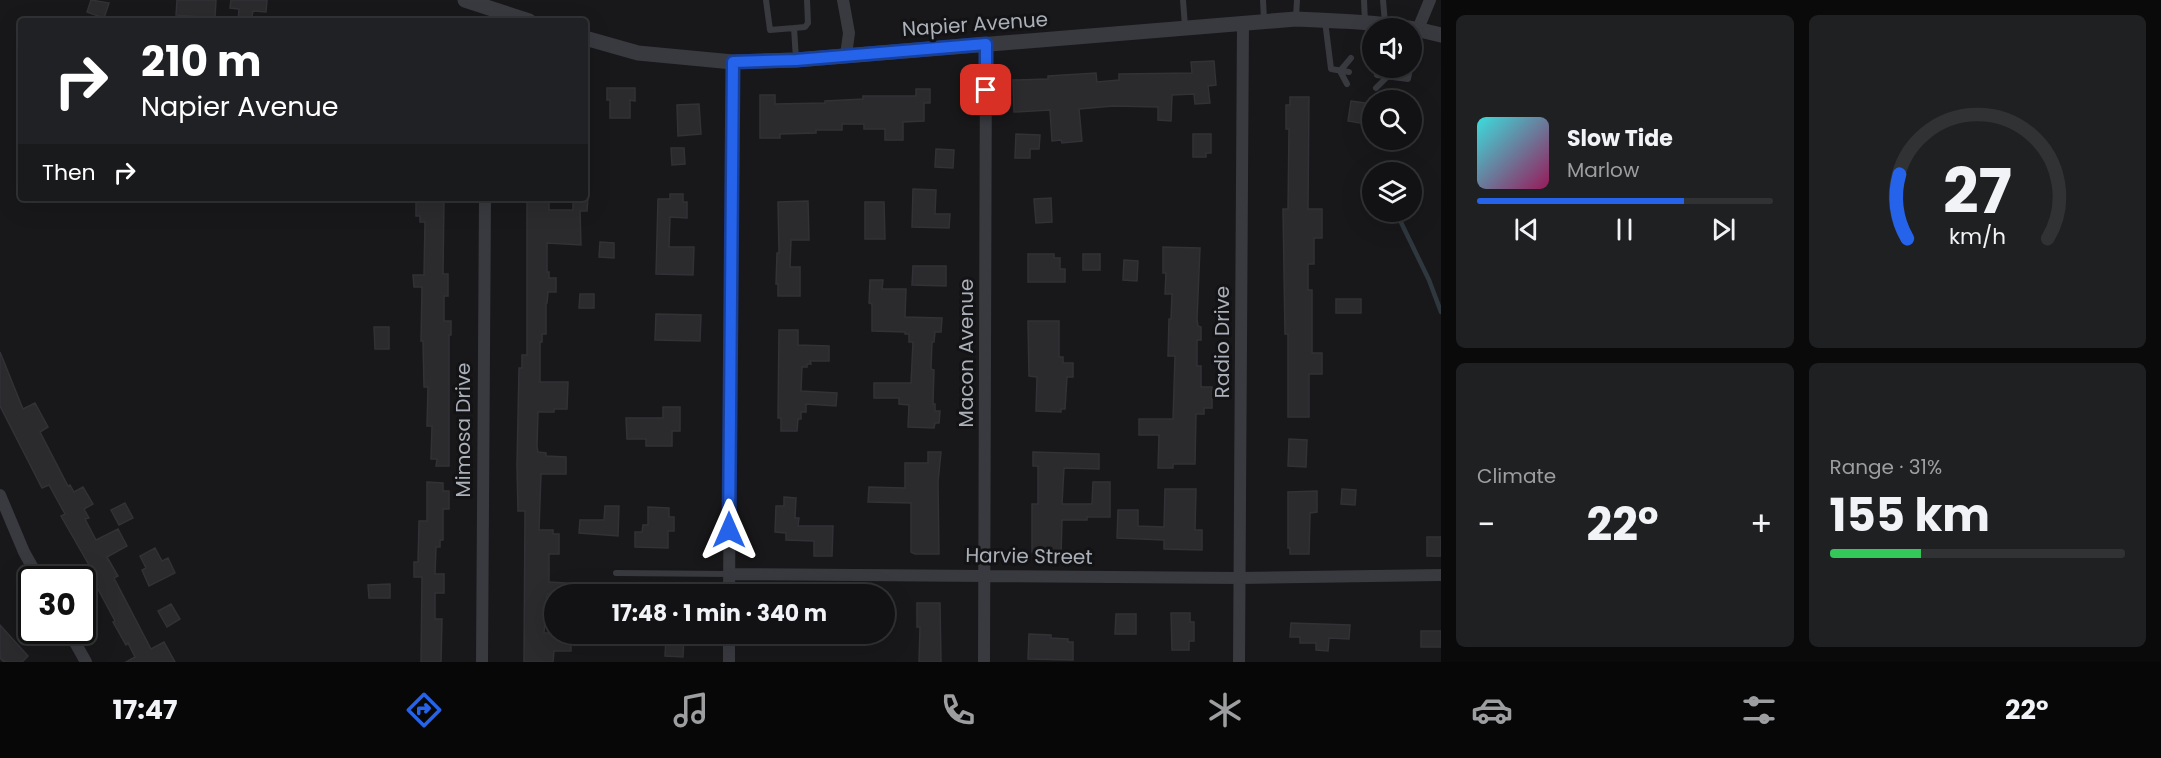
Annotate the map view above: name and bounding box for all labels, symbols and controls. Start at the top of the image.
street label: Napier Avenue [901,5,1049,43]
map controls [1362,18,1422,222]
button: sound [1362,18,1422,78]
text: 210 m [141,32,262,91]
icon: right [42,42,120,120]
pin [960,64,1011,115]
icon: arrive [969,73,1002,106]
text: Napier Avenue [141,88,339,125]
button: search [1362,90,1422,150]
text: Slow Tide [1567,123,1673,154]
text: 27 [1943,147,2012,235]
icon: right [108,156,141,189]
text: Marlow [1567,156,1639,184]
text: Then [42,157,96,188]
button: layers [1362,162,1422,222]
icon: previous [1510,213,1543,246]
icon: pause [1608,213,1641,246]
icon: next [1707,213,1740,246]
text: km/h [1949,221,2006,252]
street label: Macon Avenue [952,279,980,427]
street label: Radio Drive [1208,286,1236,398]
street label: Mimosa Drive [449,363,477,497]
text: Range · 31% [1830,453,1942,481]
text: Climate [1477,462,1556,490]
text: 155 km [1830,484,1990,547]
text: 22° [1586,493,1659,556]
position arrow [697,498,761,562]
text: − [1477,501,1495,548]
text: + [1750,501,1773,548]
street label: Harvie Street [965,541,1093,571]
speed limit sign: 30 [18,566,96,644]
text: 17:48 · 1 min · 340 m [612,598,827,629]
icon: directions [403,689,445,731]
icon: music [670,689,712,731]
icon: phone [937,689,979,731]
icon: climate [1204,689,1246,731]
icon: car [1471,689,1513,731]
icon: filters [1738,689,1780,731]
text: 17:47 [113,691,178,728]
text: 22° [2005,691,2048,728]

